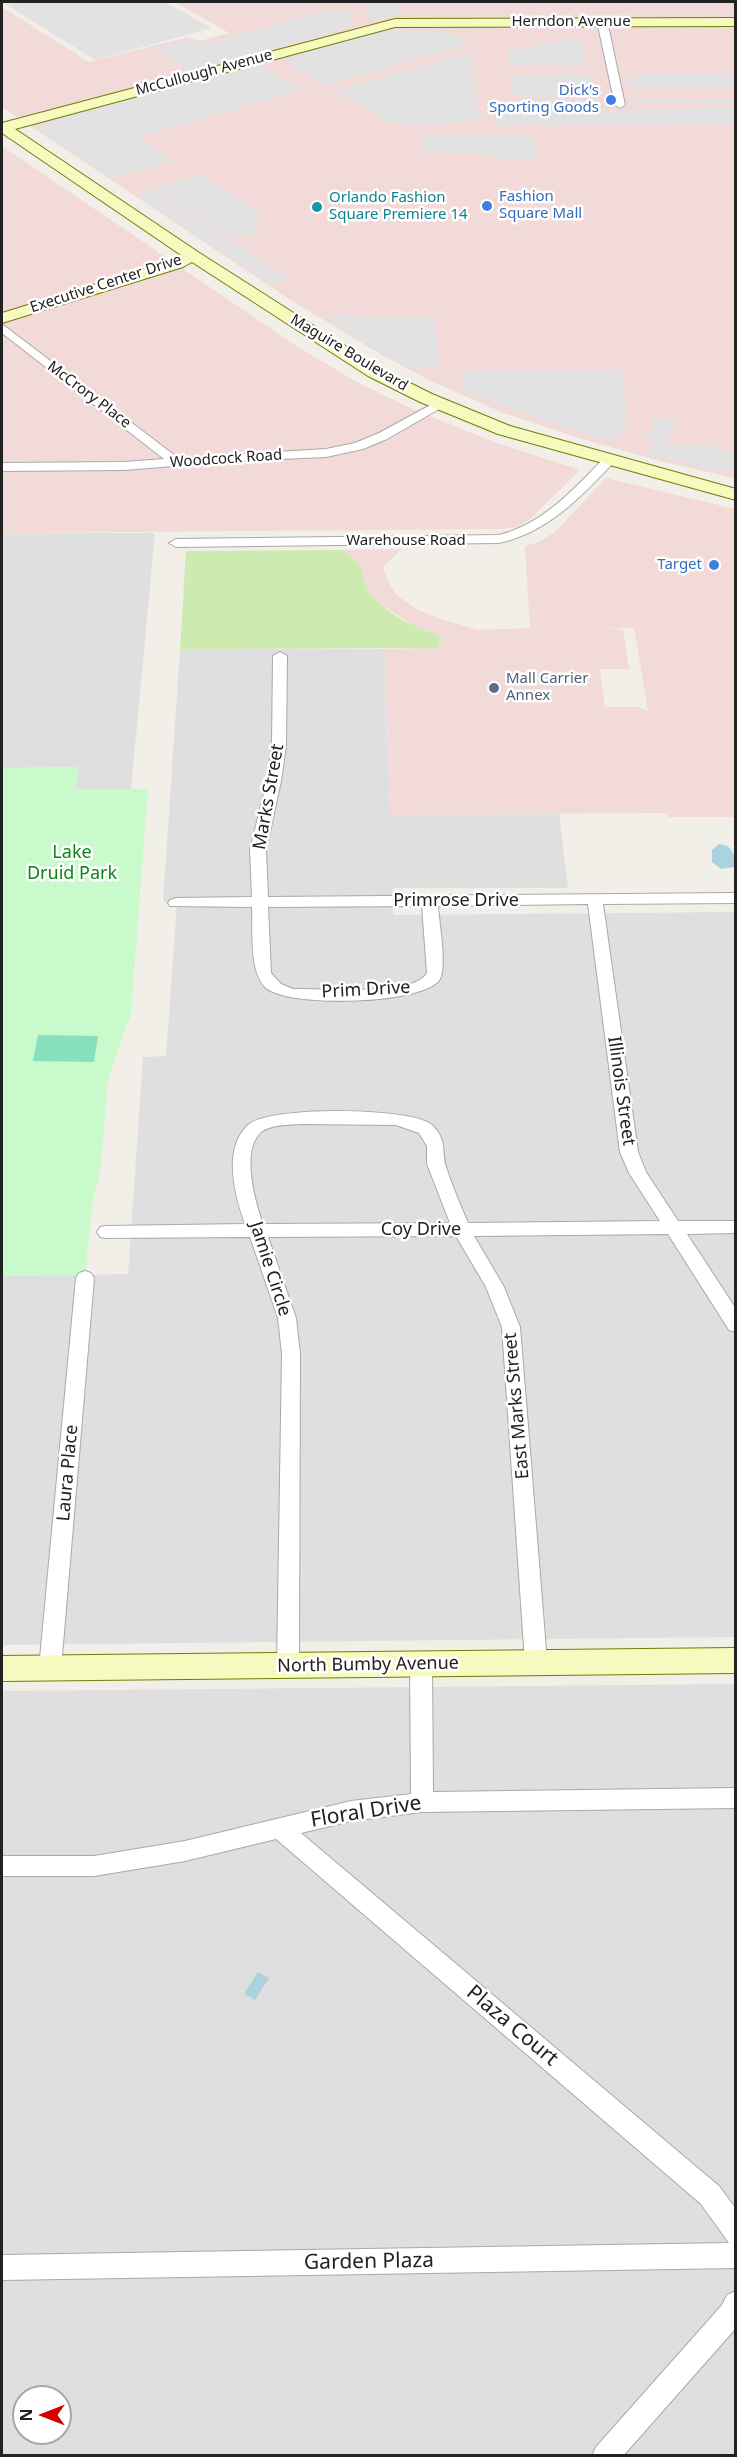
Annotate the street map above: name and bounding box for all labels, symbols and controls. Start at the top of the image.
street label: Herndon Avenue [511,13,631,31]
street label: McCullough Avenue [134,46,274,100]
place label: Dick's Sporting Goods [489,82,599,117]
marker: Dick's Sporting Goods [604,93,618,107]
place label: Fashion Square Mall [499,188,582,223]
place label: Orlando Fashion Square Premiere 14 [329,189,468,224]
marker: Fashion Square Mall [480,199,494,213]
marker: Orlando Fashion Square Premiere 14 [310,200,324,214]
street label: Executive Center Drive [28,251,184,317]
street label: Maguire Boulevard [287,311,411,395]
street label: McCrory Place [44,358,134,432]
street label: Woodcock Road [169,446,283,472]
street label: Warehouse Road [346,532,466,550]
place label: Target [657,556,702,574]
marker: Target [707,558,721,572]
place label: Mall Carrier Annex [506,670,588,705]
marker: Mall Carrier Annex [487,681,501,695]
street label: Marks Street [249,742,289,852]
park label: Lake Druid Park [27,842,117,884]
street label: Primrose Drive [393,890,519,912]
street label: Prim Drive [321,977,411,1003]
street label: Illinois Street [603,1035,639,1147]
street label: Jamie Circle [245,1219,295,1319]
street label: Coy Drive [381,1219,461,1241]
street label: East Marks Street [500,1332,534,1480]
street label: Laura Place [53,1424,83,1522]
street label: North Bumby Avenue [277,1653,459,1677]
street label: Floral Drive [309,1791,423,1833]
street label: Plaza Court [461,1980,563,2072]
street label: Garden Plaza [304,2248,434,2276]
north arrow [12,2385,72,2445]
text: N [15,2409,37,2422]

